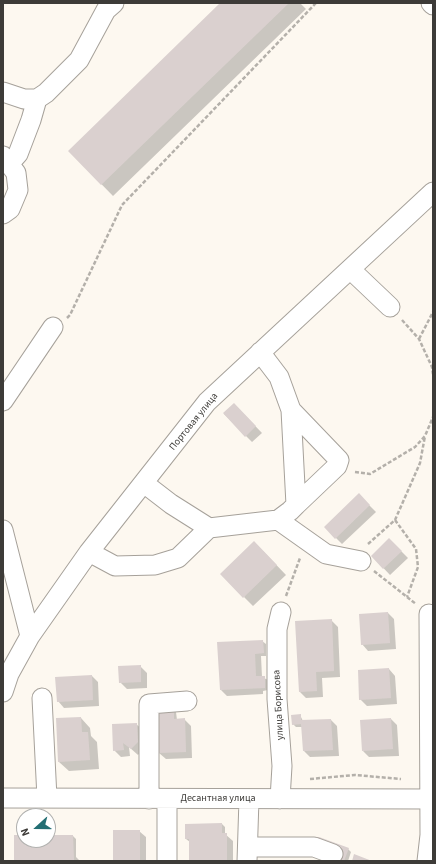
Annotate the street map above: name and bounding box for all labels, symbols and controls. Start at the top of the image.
street label: Портовая улица [167,391,221,453]
street label: улица Борисова [271,669,287,741]
street label: Десантная улица [180,793,256,805]
north arrow [16,808,56,848]
text: N [17,826,34,838]

